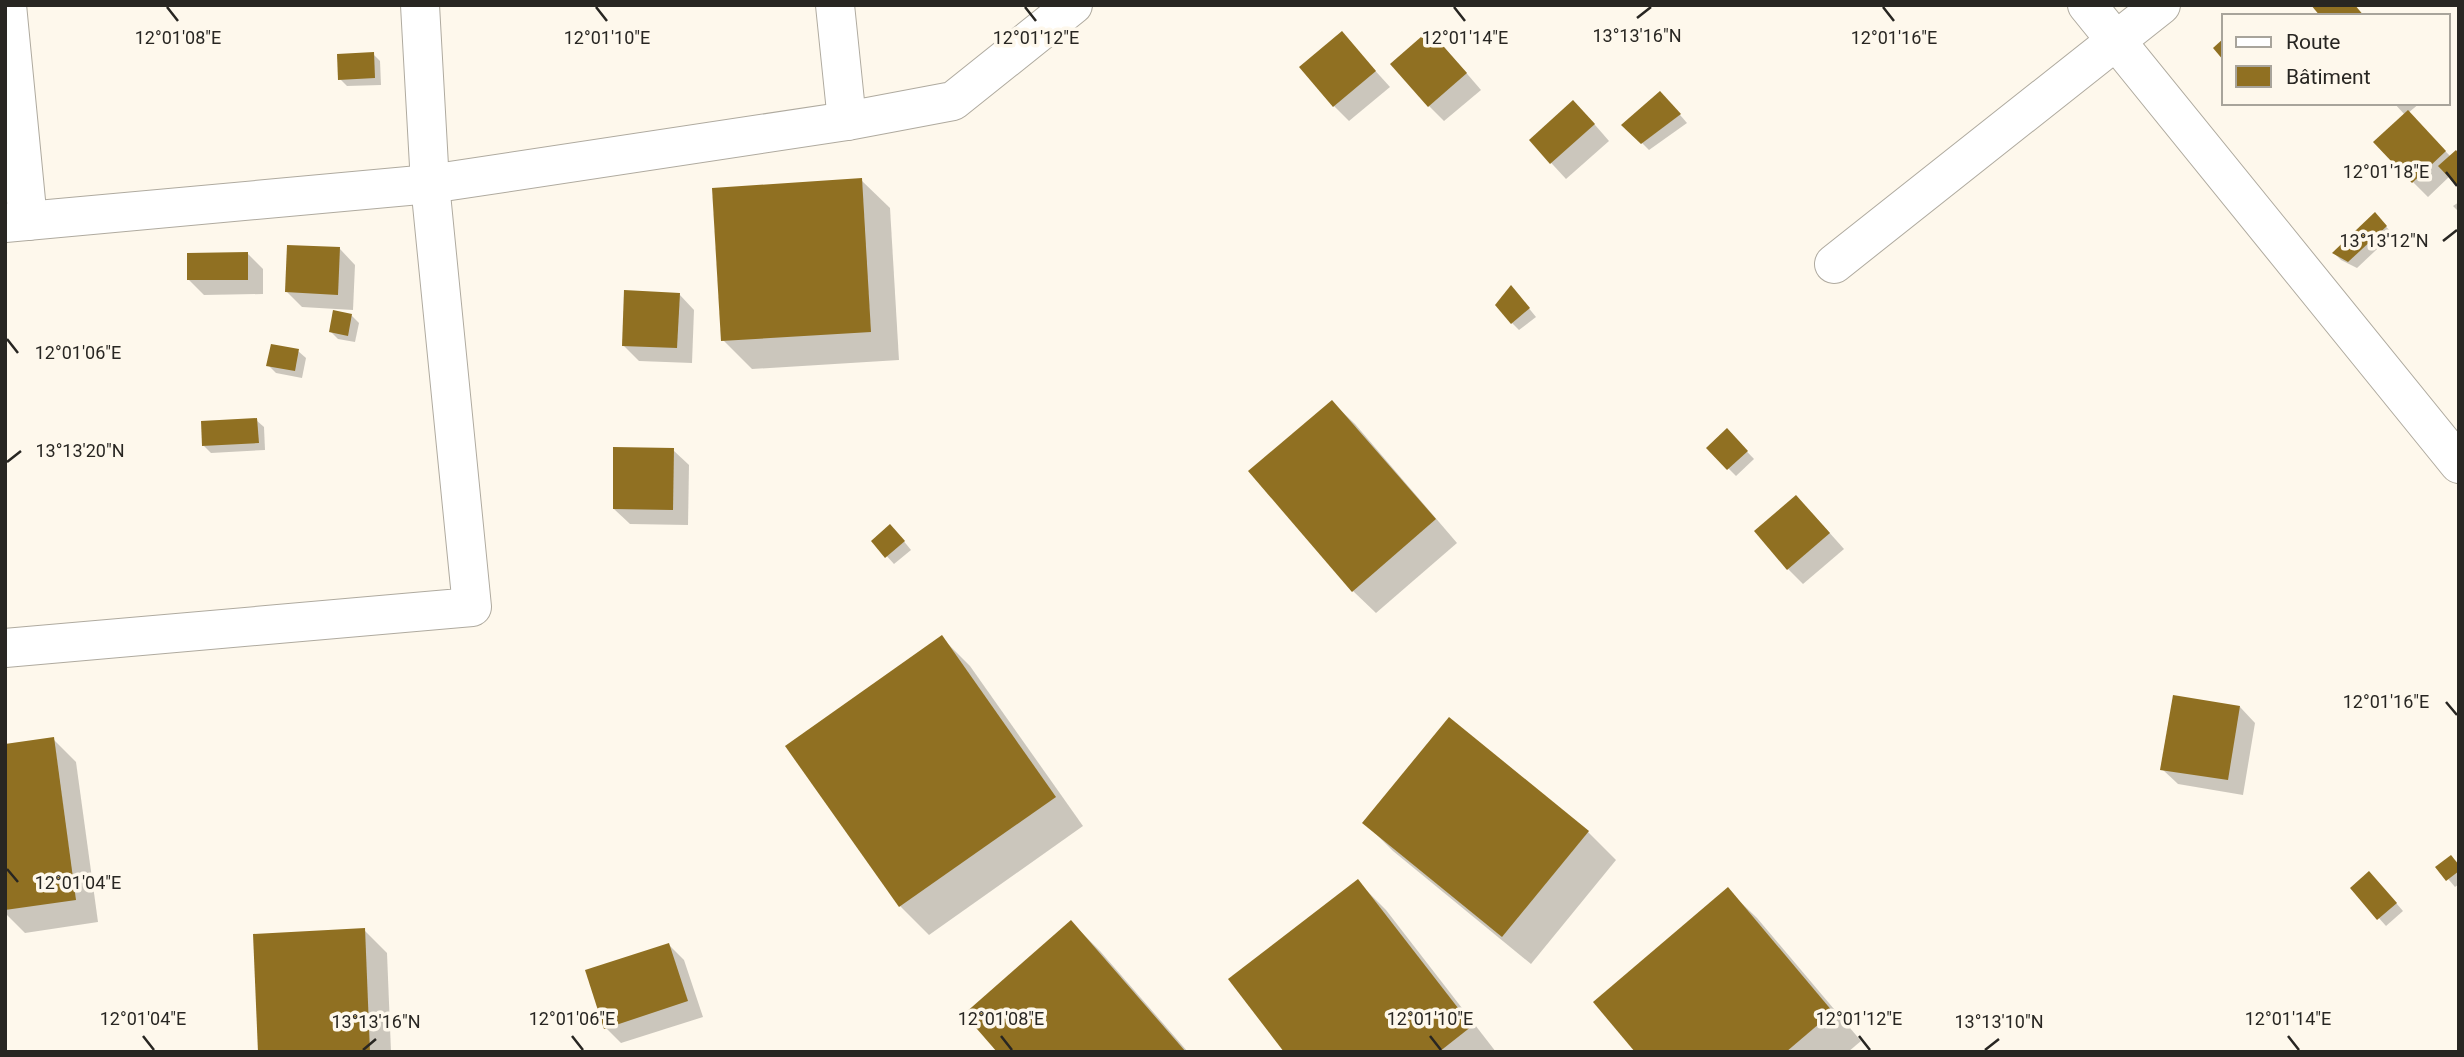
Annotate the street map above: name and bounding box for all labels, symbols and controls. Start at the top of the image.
legend [2222,14,2450,105]
text: 13°13'16"N [1592,25,1682,46]
text: 12°01'08"E [135,27,221,48]
text: 12°01'10"E [564,27,650,48]
text: 12°01'12"E [993,27,1079,48]
text: 12°01'14"E [1422,27,1508,48]
text: 12°01'16"E [1851,27,1937,48]
text: Route [2286,30,2341,54]
text: Bâtiment [2286,65,2371,89]
text: 12°01'18"E [2343,161,2429,182]
text: 13°13'12"N [2339,230,2429,251]
text: 12°01'06"E [35,342,121,363]
text: 13°13'20"N [35,440,125,461]
text: 12°01'16"E [2343,691,2429,712]
text: 12°01'04"E [35,872,121,893]
text: 12°01'04"E [100,1008,186,1029]
text: 12°01'06"E [529,1008,615,1029]
text: 12°01'08"E [958,1008,1044,1029]
text: 12°01'10"E [1387,1008,1473,1029]
text: 12°01'12"E [1816,1008,1902,1029]
text: 12°01'14"E [2245,1008,2331,1029]
text: 13°13'16"N [331,1011,421,1032]
text: 13°13'10"N [1954,1011,2044,1032]

